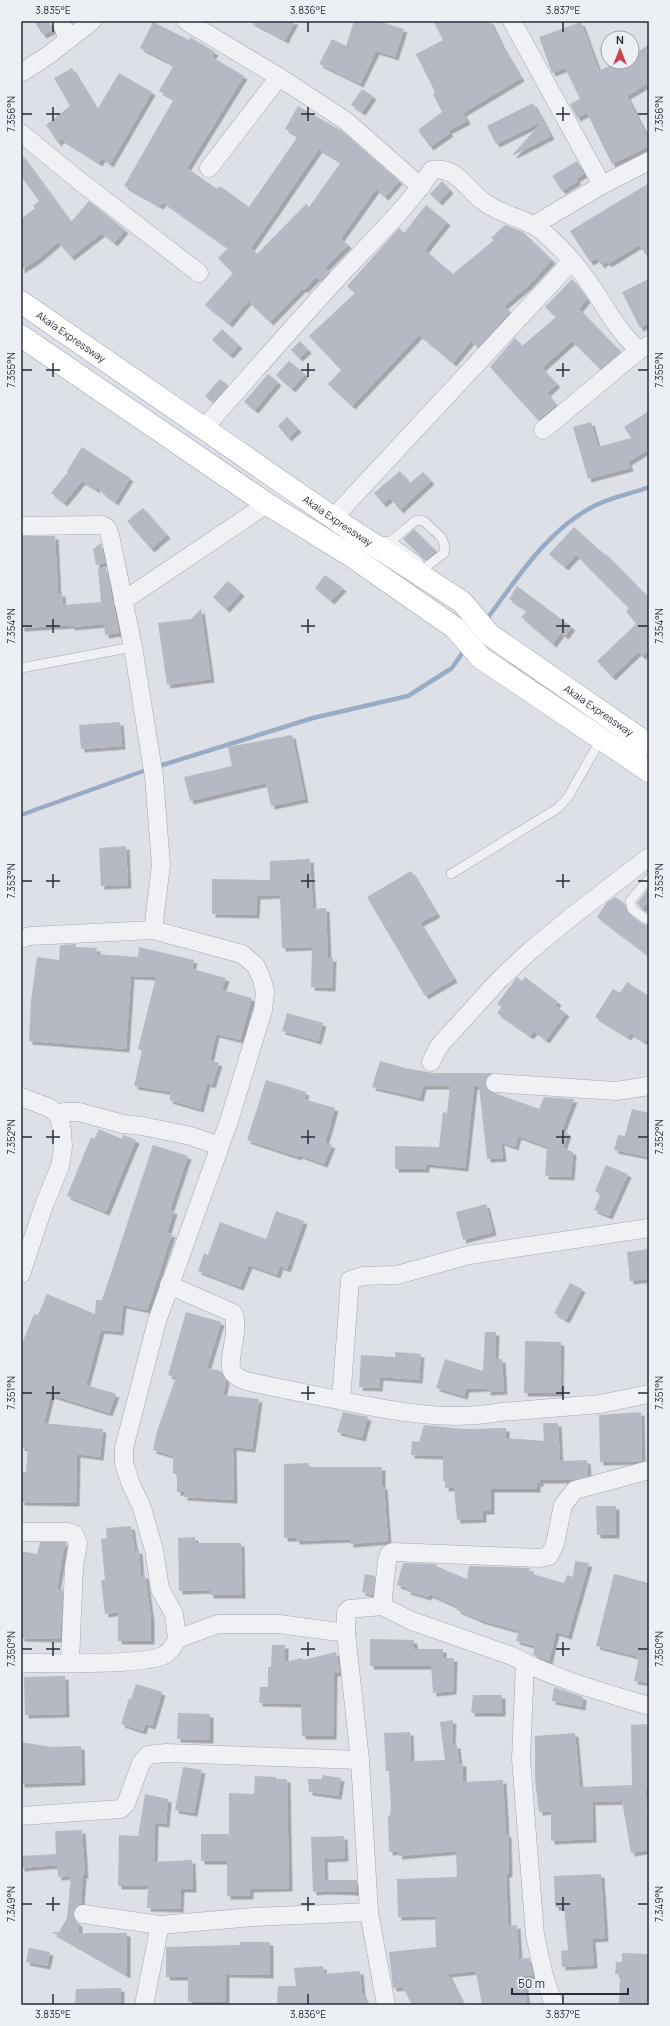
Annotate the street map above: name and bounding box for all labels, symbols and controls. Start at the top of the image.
text: 3.835°E [35,3,71,17]
text: 3.836°E [290,3,326,17]
text: 3.837°E [546,3,581,17]
north arrow [600,30,640,70]
text: N [616,32,624,47]
text: 7.356°N [4,96,18,132]
text: 7.356°N [652,96,666,132]
street label: Akala Expressway [34,308,109,366]
text: 7.355°N [4,352,18,388]
text: 7.355°N [652,352,666,388]
street label: Akala Expressway [300,492,376,550]
text: 7.354°N [4,608,18,644]
text: 7.354°N [652,608,666,644]
street label: Akala Expressway [561,681,637,740]
text: 7.353°N [4,863,18,899]
text: 7.353°N [652,863,666,899]
text: 7.352°N [4,1119,18,1154]
text: 7.352°N [652,1119,666,1154]
text: 7.351°N [4,1376,18,1410]
text: 7.351°N [652,1376,666,1410]
text: 7.350°N [4,1631,18,1667]
text: 7.350°N [652,1631,666,1667]
text: 7.349°N [4,1886,18,1922]
text: 7.349°N [652,1886,666,1922]
scale bar [512,1970,628,1996]
text: 50 m [518,1975,545,1992]
text: 3.835°E [35,2007,71,2021]
text: 3.836°E [290,2007,326,2021]
text: 3.837°E [546,2007,581,2021]

